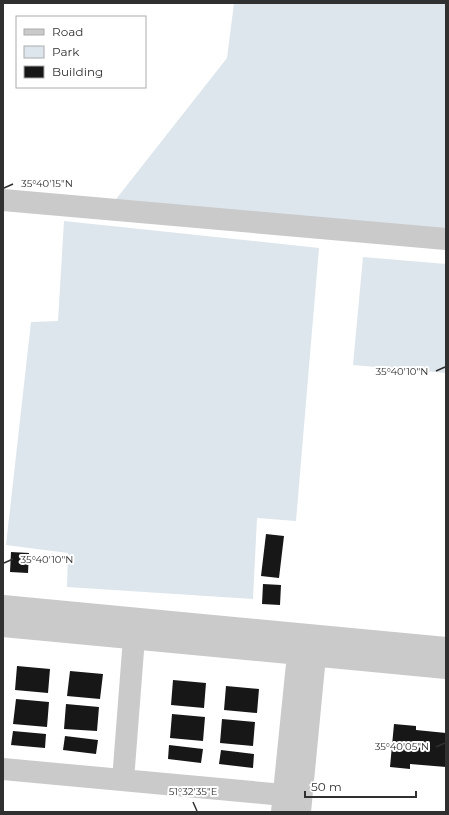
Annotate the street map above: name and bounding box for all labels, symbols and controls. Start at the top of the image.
legend [16,16,146,88]
text: Road [52,24,83,39]
text: Park [52,44,80,59]
text: Building [52,64,103,79]
text: 35°40'15"N [21,177,73,190]
text: 35°40'10"N [376,365,428,378]
text: 35°40'10"N [21,553,73,566]
text: 35°40'05"N [375,740,429,753]
scale bar [305,773,416,799]
text: 50 m [311,779,342,794]
text: 51°32'35"E [169,785,218,798]

